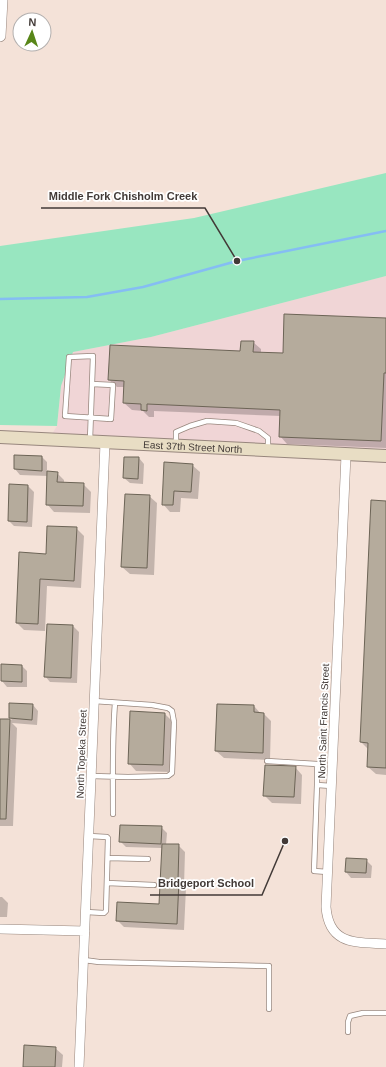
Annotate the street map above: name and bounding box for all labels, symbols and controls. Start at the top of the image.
north arrow [12,12,52,52]
text: N [28,16,37,28]
callout: Middle Fork Chisholm Creek [41,185,205,208]
text: Middle Fork Chisholm Creek [49,190,198,202]
street label: East 37th Street North [143,439,242,455]
street label: North Saint Francis Street [316,663,331,779]
street label: North Topeka Street [74,709,89,799]
callout: Bridgeport School [150,872,262,895]
text: Bridgeport School [158,877,254,889]

